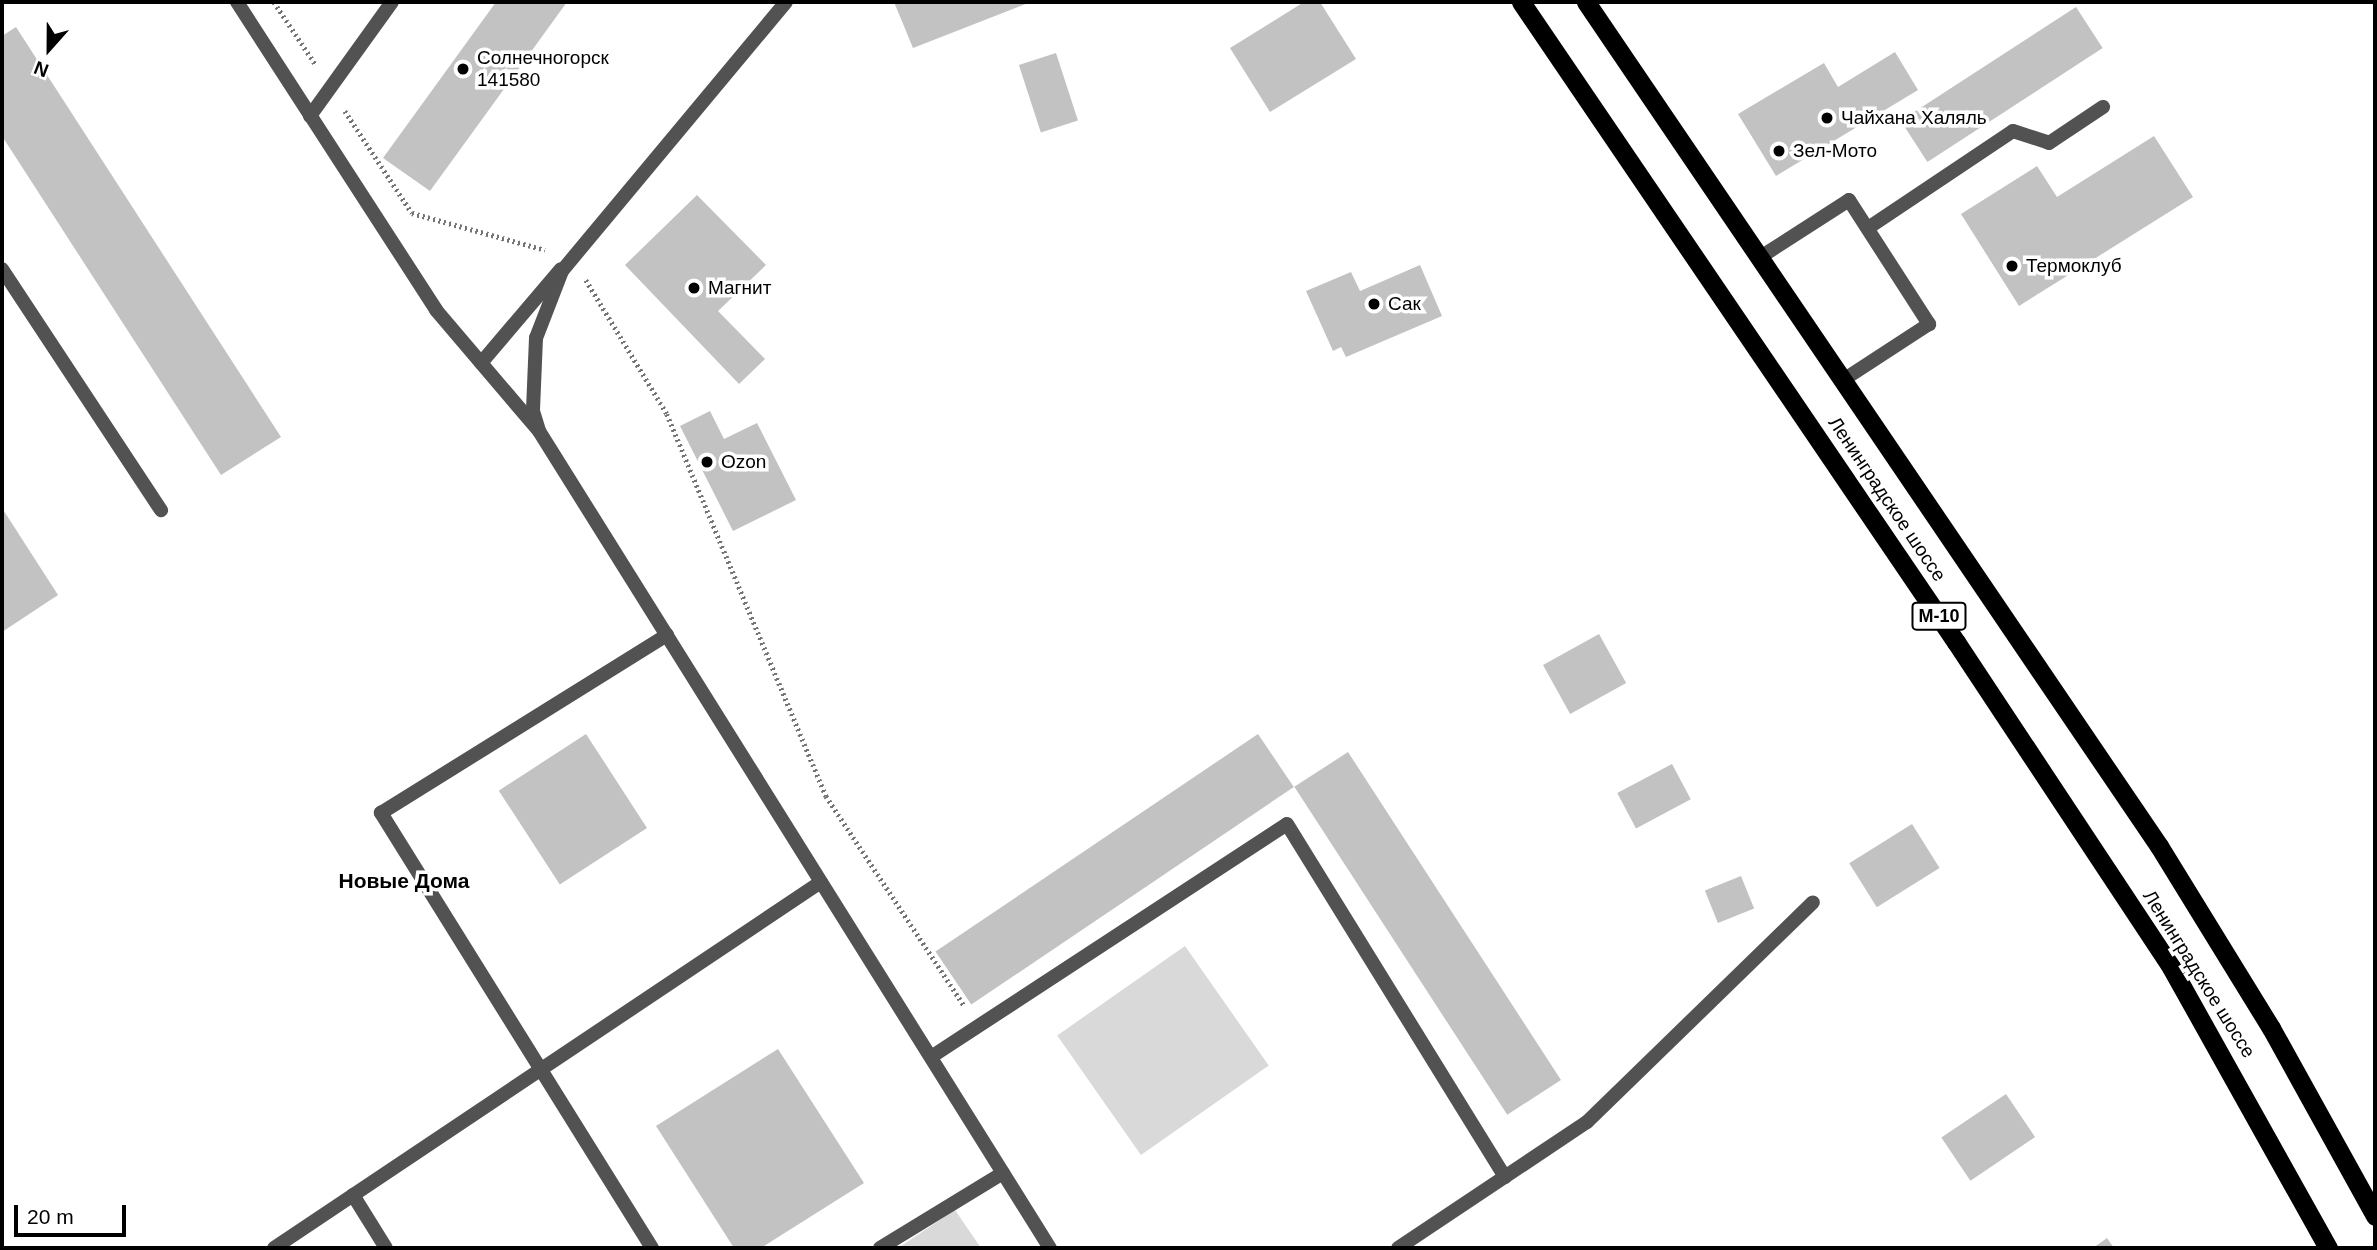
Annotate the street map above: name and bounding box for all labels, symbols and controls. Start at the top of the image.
north arrow [14,14,84,84]
place label: Солнечногорск 141580 [477,47,609,91]
text: N [31,57,51,81]
marker: Солнечногорск 141580 [455,61,471,77]
place label: Чайхана Халяль [1841,107,1987,129]
marker: Чайхана Халяль [1819,110,1835,126]
place label: Зел-Мото [1793,140,1877,162]
marker: Зел-Мото [1771,143,1787,159]
place label: Термоклуб [2026,255,2122,277]
marker: Термоклуб [2004,258,2020,274]
place label: Магнит [708,277,771,299]
marker: Магнит [686,280,702,296]
place label: Сак [1388,293,1421,315]
marker: Сак [1366,296,1382,312]
street label: Ленинградское шоссе [1823,412,1951,586]
place label: Ozon [721,451,766,473]
marker: Ozon [699,454,715,470]
road number: М-10 [1911,602,1967,630]
district label: Новые Дома [338,868,470,894]
street label: Ленинградское шоссе [2138,886,2260,1062]
scale bar [18,1190,130,1234]
text: 20 m [27,1205,74,1228]

